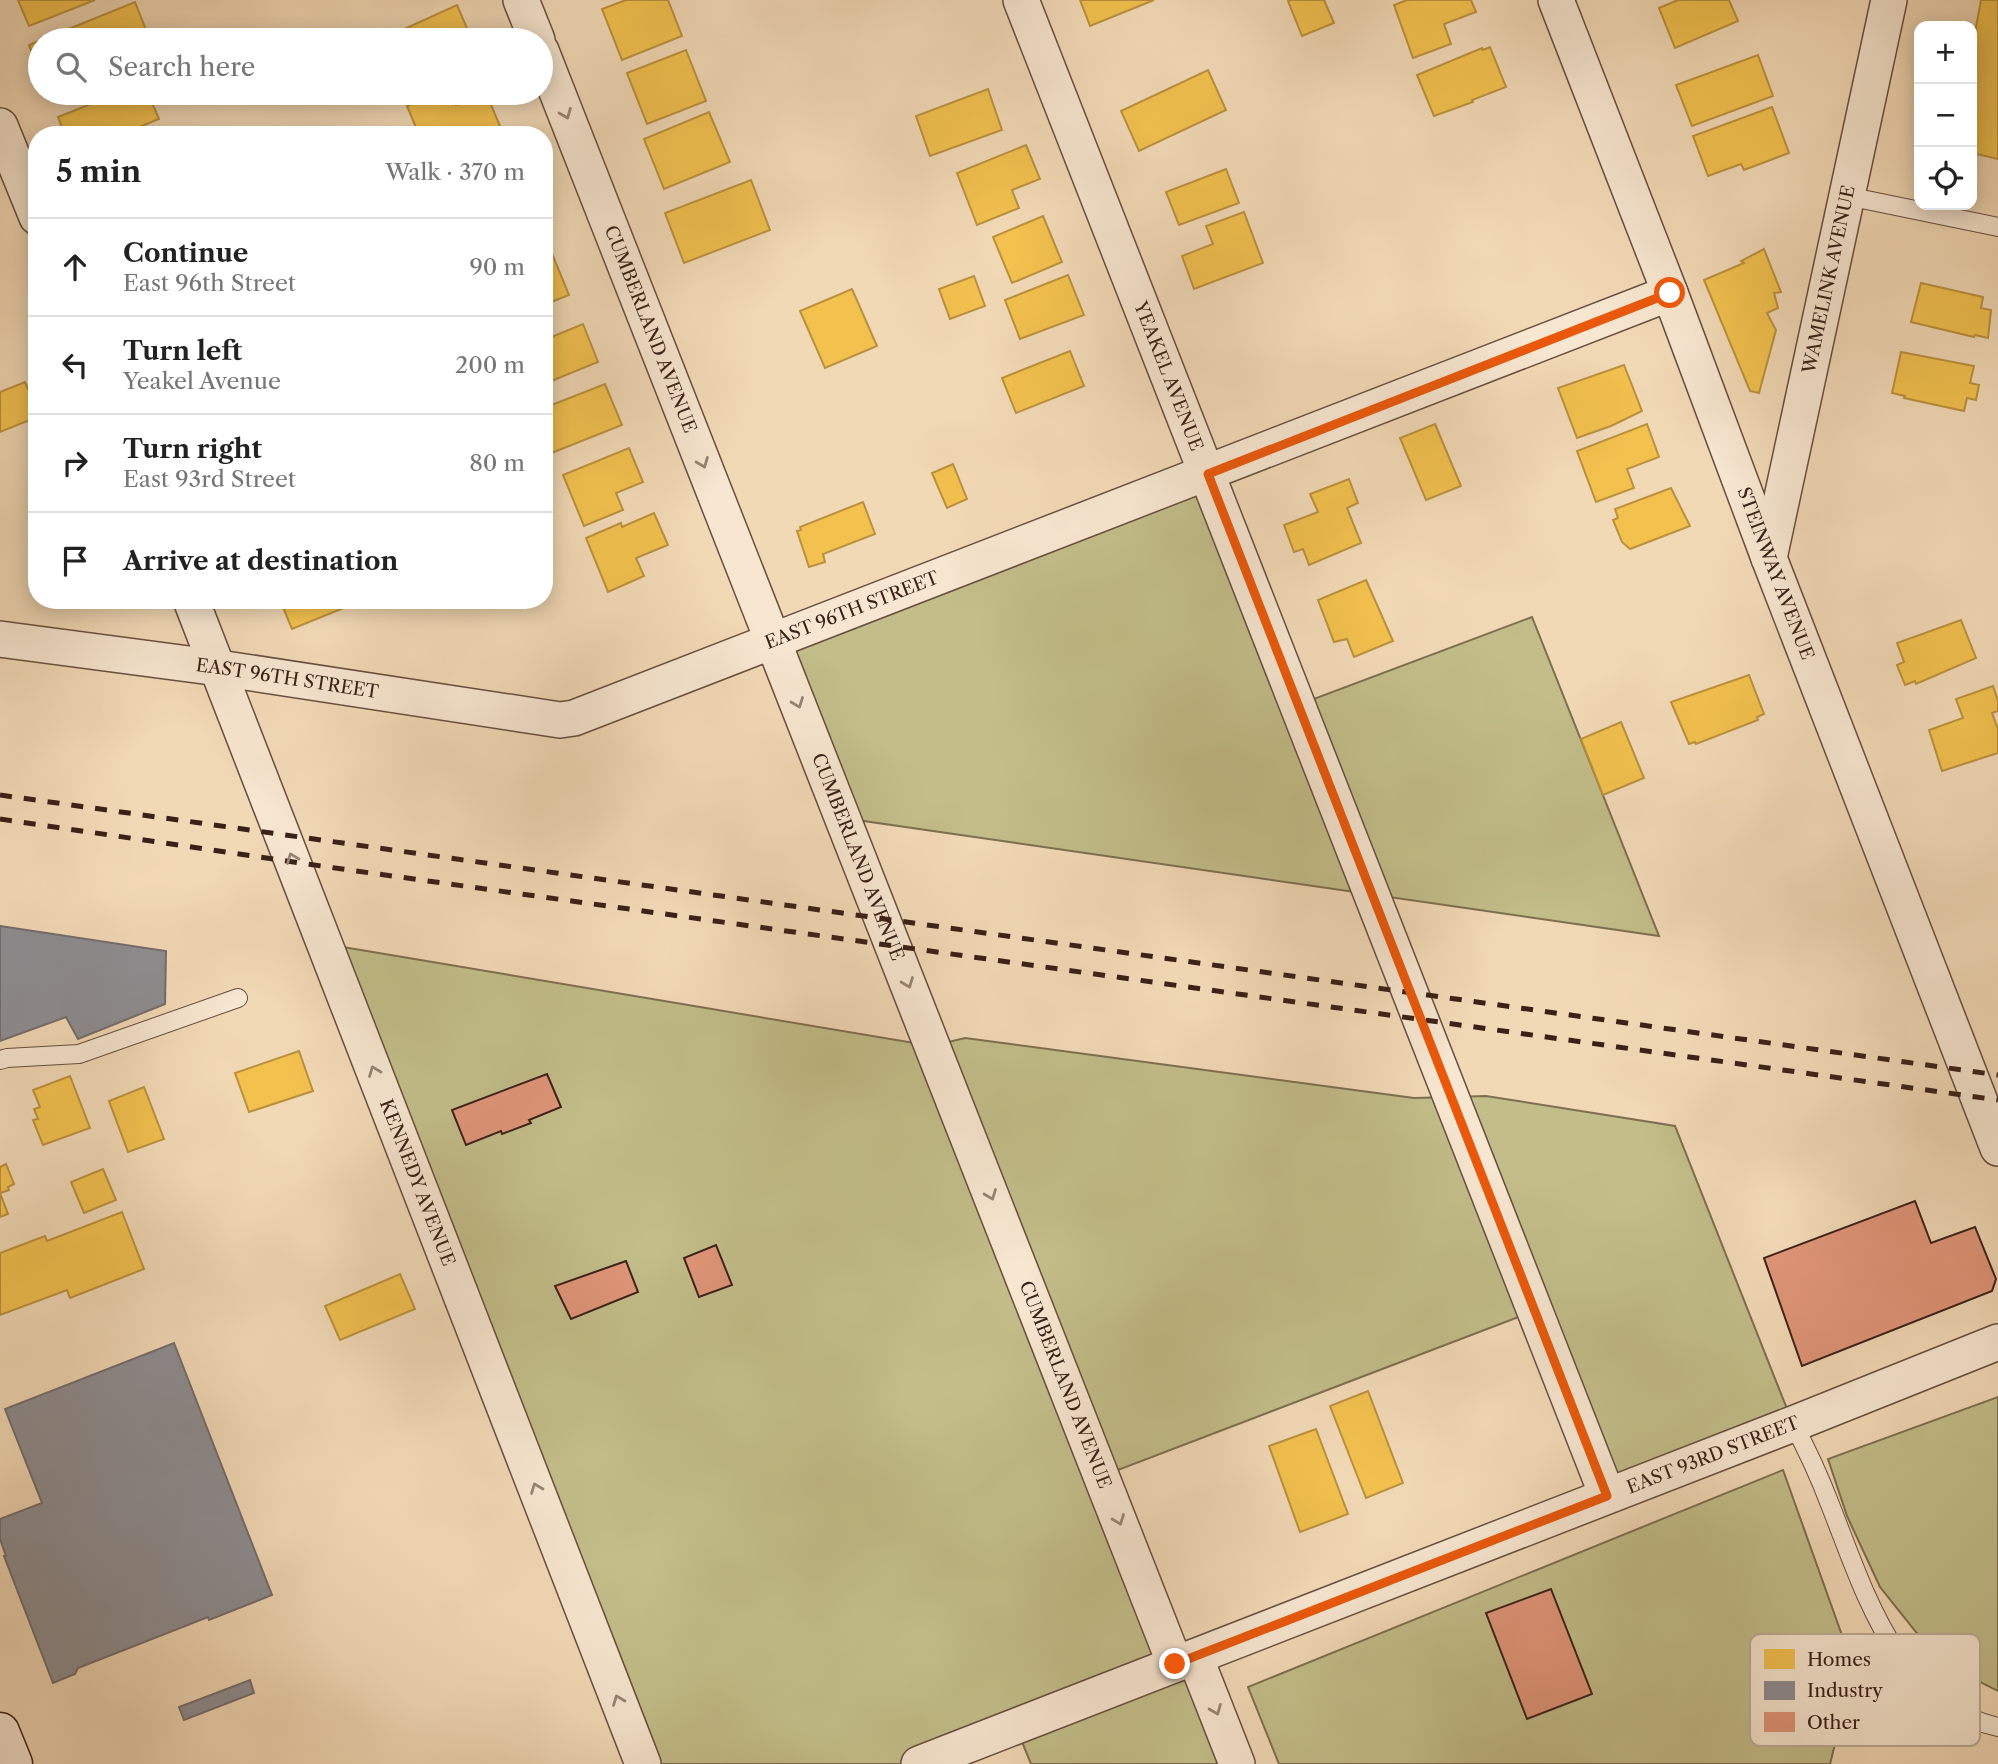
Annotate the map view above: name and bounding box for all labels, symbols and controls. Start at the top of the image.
map controls [1914,21,1977,210]
button: + [1914,21,1977,84]
search box [28,28,553,105]
icon: search [52,48,90,86]
text: Search here [108,51,255,83]
button: − [1914,84,1977,147]
one-way arrow [557,108,571,120]
button: locate [1914,147,1977,210]
text: 5 min [56,153,141,190]
text: Walk · 370 m [385,158,525,186]
street label: WAMELINK AVENUE [1798,183,1860,376]
street label: CUMBERLAND AVENUE [600,222,701,436]
text: Continue [123,237,248,269]
icon: ahead [56,248,94,286]
text: 90 m [469,253,525,281]
text: East 96th Street [123,269,296,297]
route start [1654,277,1685,308]
street label: YEAKEL AVENUE [1129,297,1208,454]
text: Turn left [123,335,242,367]
icon: left [56,346,94,384]
text: 200 m [455,351,525,379]
text: Yeakel Avenue [123,367,281,395]
text: Turn right [123,433,262,465]
icon: right [56,444,94,482]
text: 80 m [469,449,525,477]
one-way arrow [695,456,709,468]
text: East 93rd Street [123,465,296,493]
street label: STEINWAY AVENUE [1732,484,1818,663]
icon: arrive [56,542,94,580]
text: Arrive at destination [123,545,398,577]
street label: EAST 96TH STREET [762,566,942,654]
street label: EAST 96TH STREET [195,654,381,703]
one-way arrow [789,696,803,708]
street label: CUMBERLAND AVENUE [807,750,908,964]
one-way arrow [287,853,301,865]
one-way arrow [899,976,913,988]
one-way arrow [369,1065,383,1077]
street label: KENNEDY AVENUE [375,1096,460,1269]
one-way arrow [983,1188,997,1200]
street label: CUMBERLAND AVENUE [1015,1278,1116,1492]
street label: EAST 93RD STREET [1624,1411,1803,1499]
one-way arrow [531,1483,545,1495]
one-way arrow [1111,1514,1125,1526]
legend [1750,1634,1980,1746]
route end [1159,1648,1190,1679]
text: Homes [1807,1648,1871,1671]
text: Industry [1807,1679,1883,1702]
one-way arrow [613,1695,627,1707]
one-way arrow [1208,1703,1222,1716]
text: Other [1807,1711,1860,1734]

